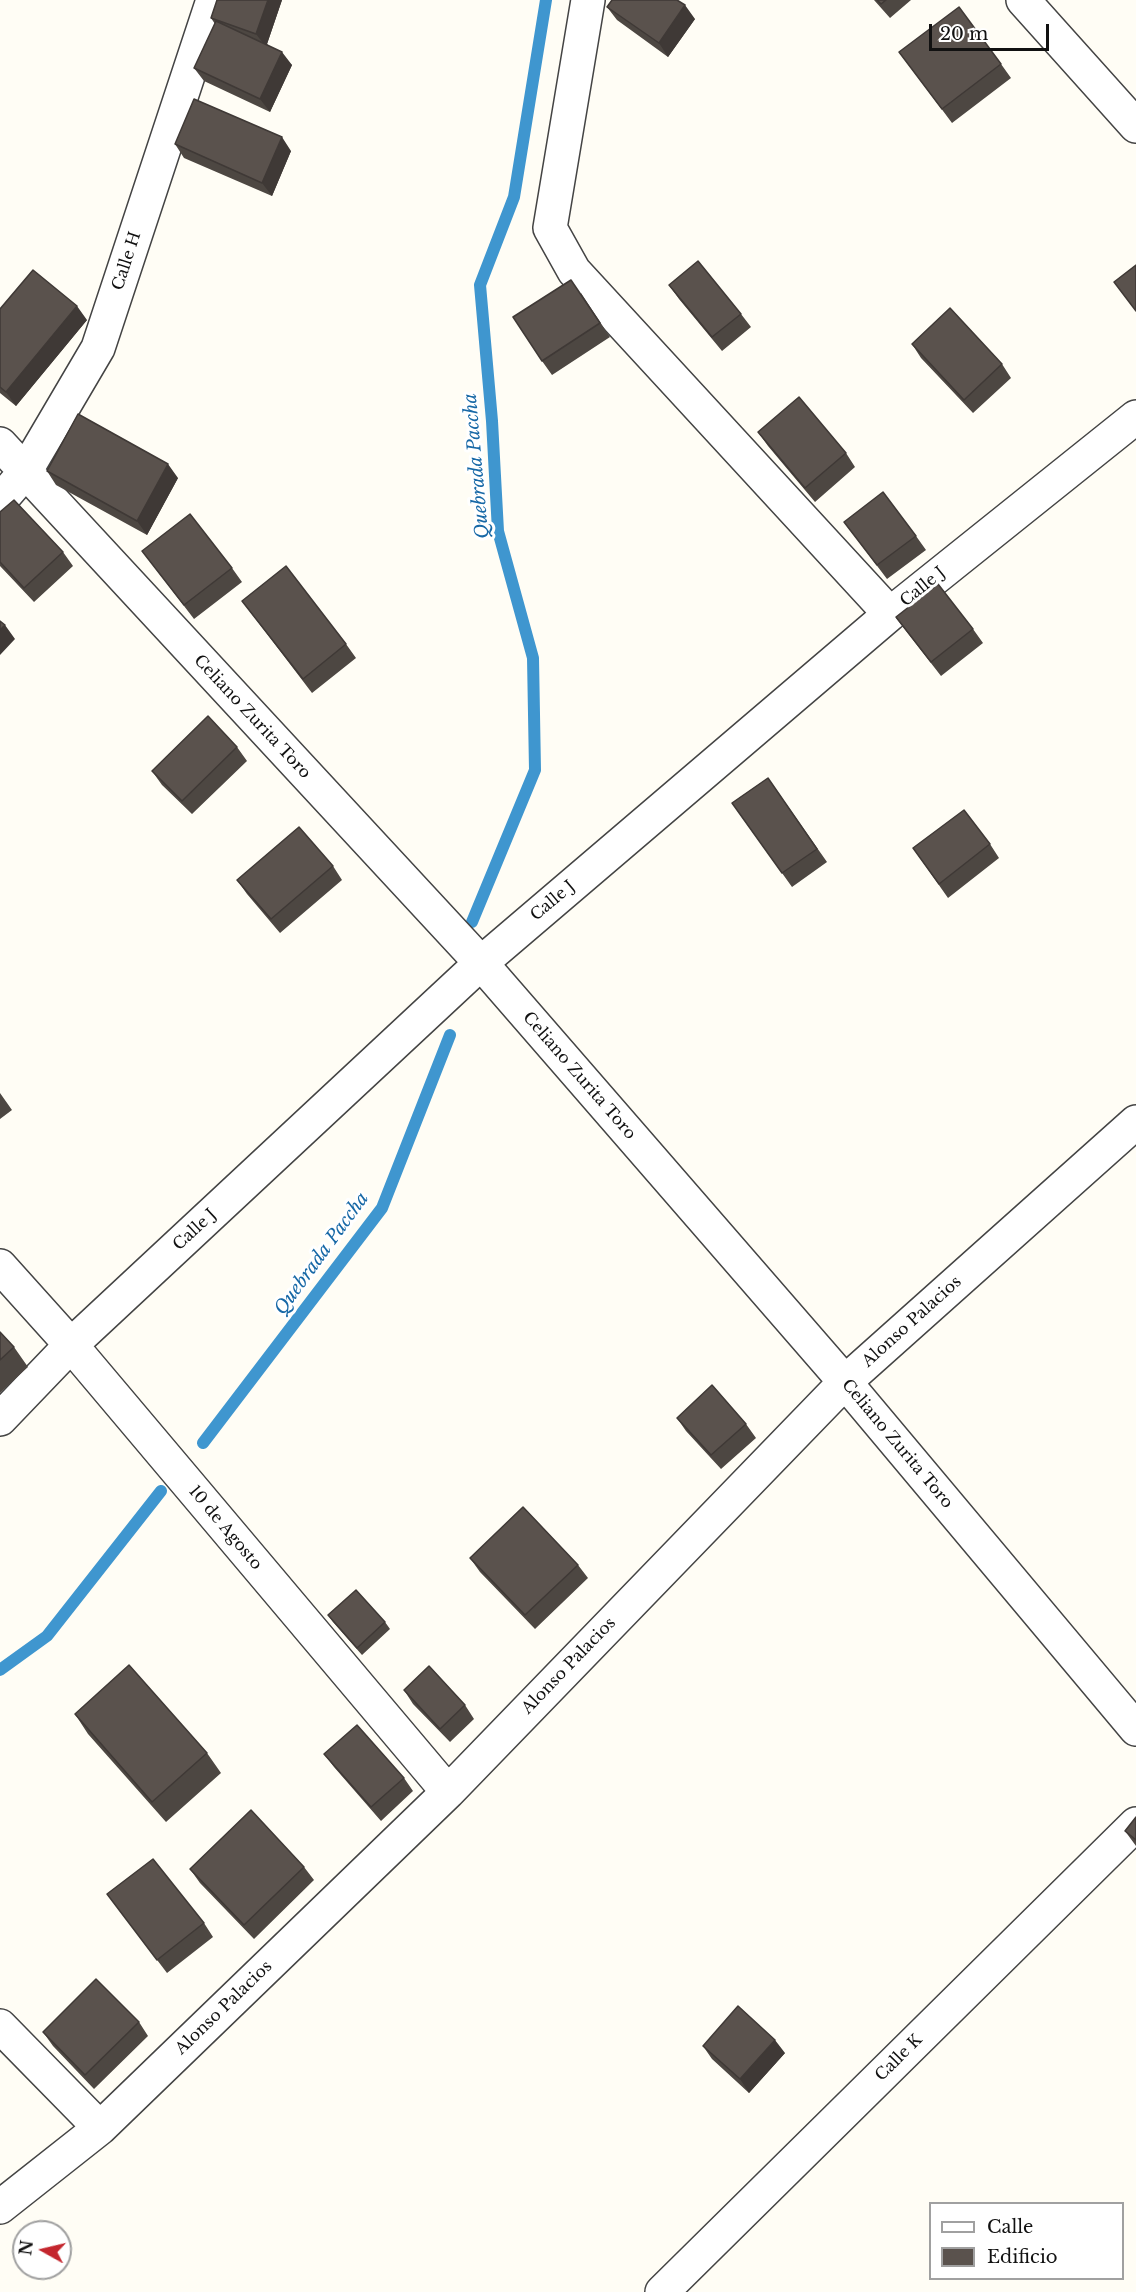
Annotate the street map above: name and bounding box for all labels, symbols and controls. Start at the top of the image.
scale bar [932,12,1052,50]
text: 20 m [940,23,988,45]
street label: Calle H [108,229,146,293]
water label: Quebrada Paccha [460,392,494,540]
street label: Calle J [897,563,949,611]
street label: Celiano Zurita Toro [190,651,314,783]
street label: Calle J [527,877,579,925]
street label: Celiano Zurita Toro [518,1008,640,1144]
water label: Quebrada Paccha [270,1189,374,1319]
street label: Calle J [169,1205,221,1255]
street label: Alonso Palacios [858,1272,966,1372]
street label: Celiano Zurita Toro [837,1376,957,1512]
street label: 10 de Agosto [184,1482,266,1574]
street label: Alonso Palacios [518,1614,620,1718]
street label: Alonso Palacios [172,1957,276,2059]
street label: Calle K [872,2031,926,2085]
legend [929,2202,1124,2280]
text: Calle [987,2216,1033,2238]
north arrow [12,2220,72,2280]
text: N [15,2239,37,2257]
text: Edificio [987,2246,1058,2268]

